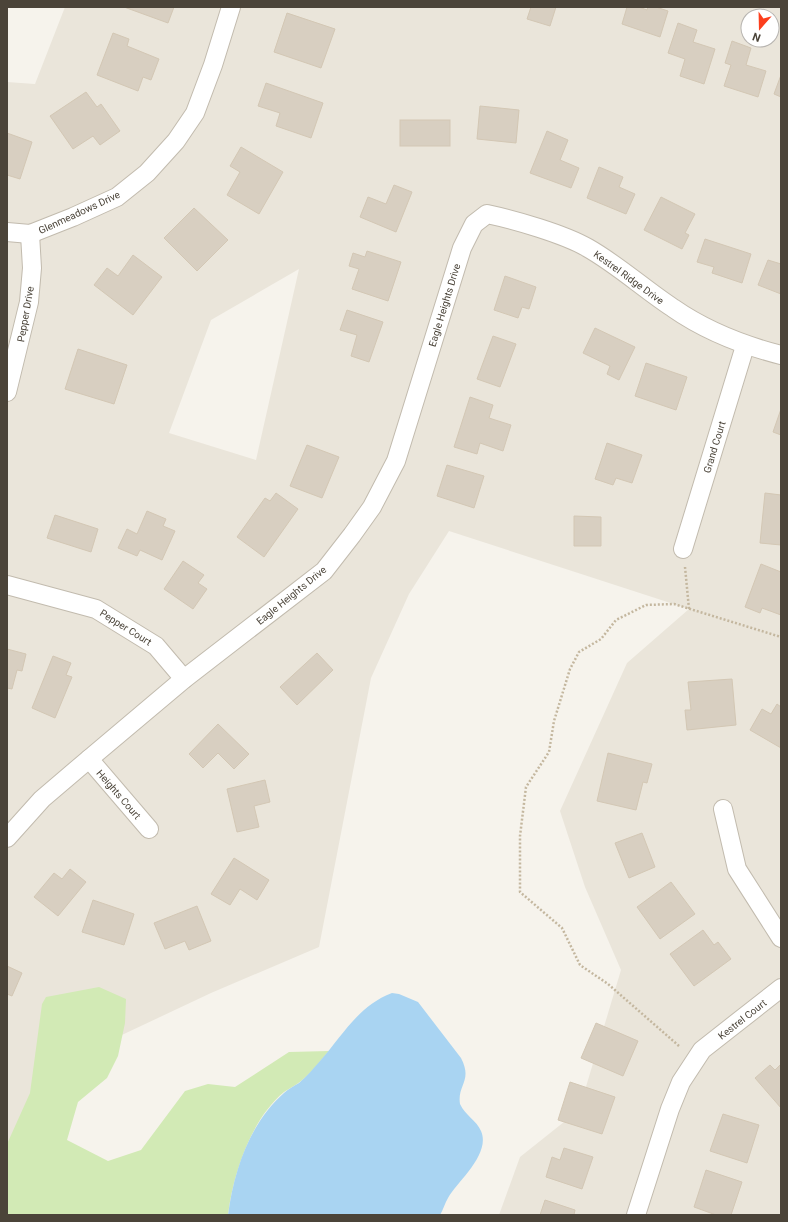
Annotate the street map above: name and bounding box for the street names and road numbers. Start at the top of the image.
street label: Glenmeadows Drive [37,189,122,236]
street label: Kestrel Ridge Drive [592,248,666,306]
street label: Eagle Heights Drive [427,262,462,348]
street label: Pepper Drive [15,285,36,343]
street label: Grand Court [701,420,728,474]
street label: Eagle Heights Drive [254,564,328,627]
street label: Pepper Court [98,607,153,648]
street label: Heights Court [94,767,143,821]
street label: Kestrel Court [716,997,769,1042]

